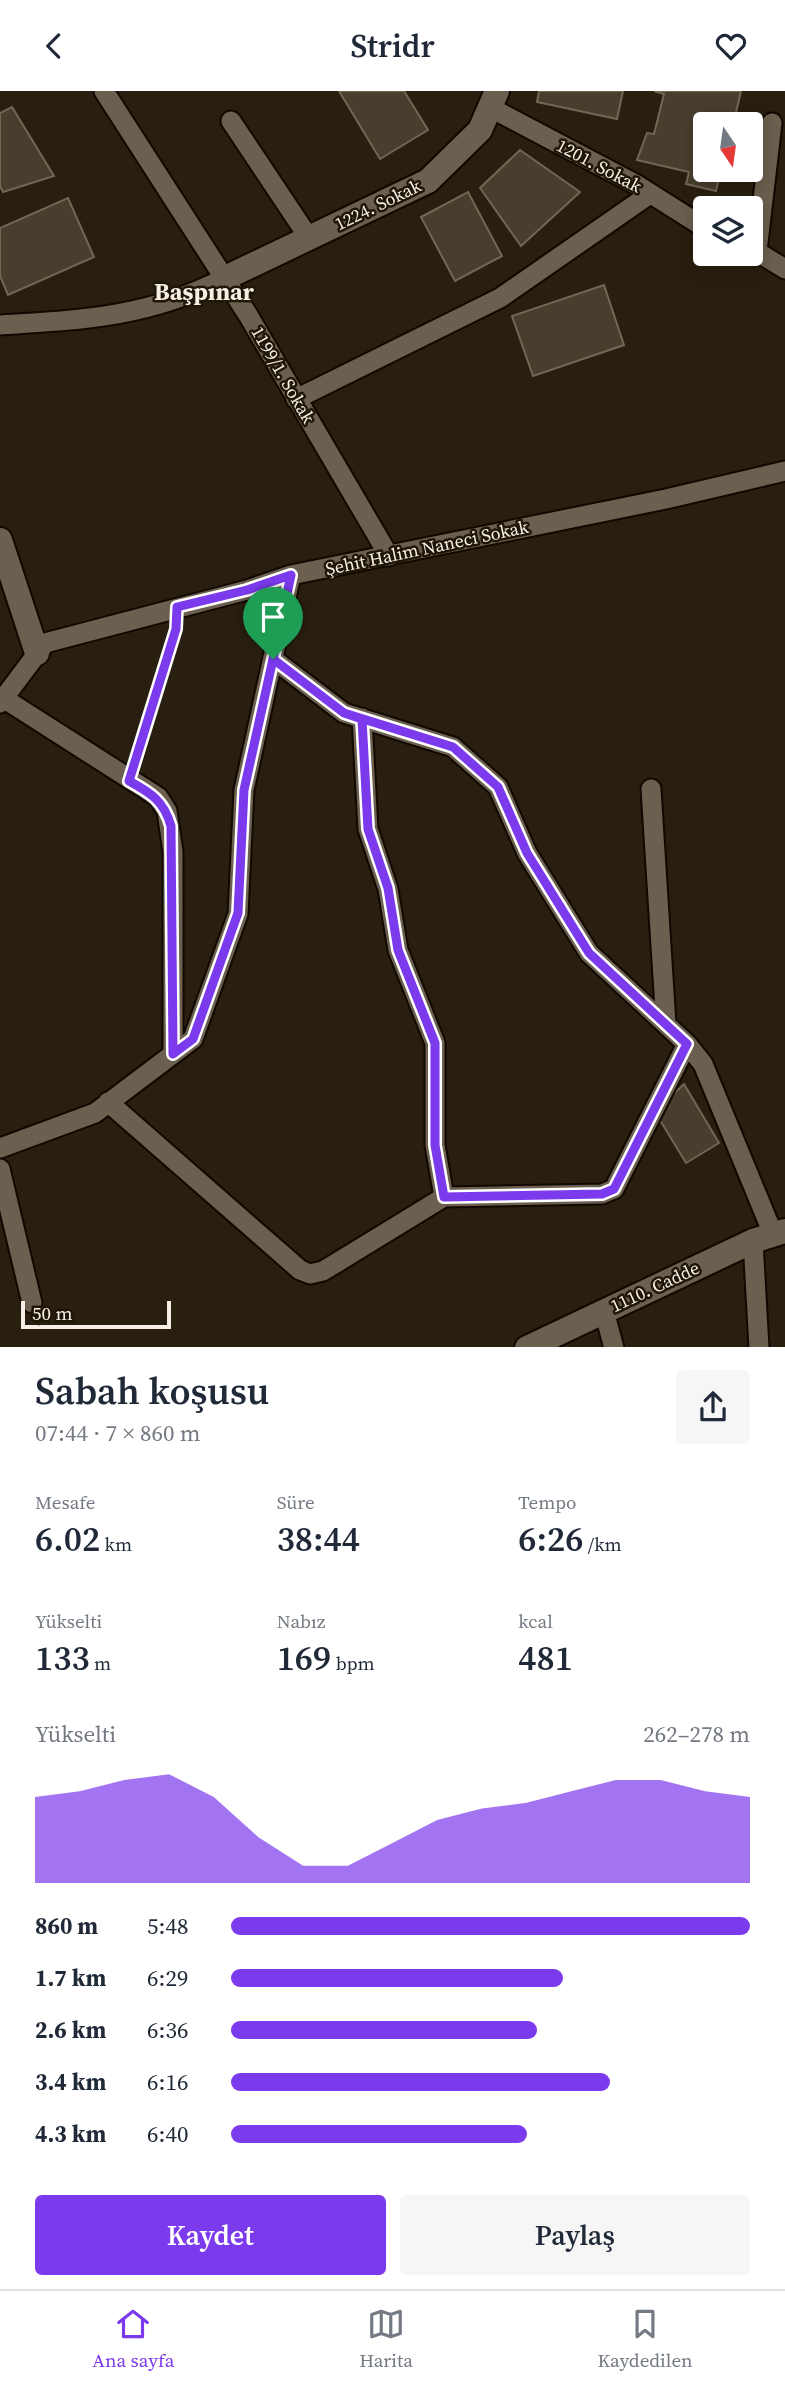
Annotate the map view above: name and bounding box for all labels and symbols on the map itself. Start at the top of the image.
north arrow [693,112,763,182]
street label: 1201. Sokak [552,133,646,199]
street label: 1224. Sokak [330,173,425,236]
district label: Başpınar [154,275,255,308]
street label: 1199/1. Sokak [246,322,321,428]
street label: Şehit Halim Naneci Sokak [323,514,531,581]
pin [243,587,303,659]
street label: 1110. Cadde [606,1255,703,1318]
scale bar [21,1299,172,1330]

